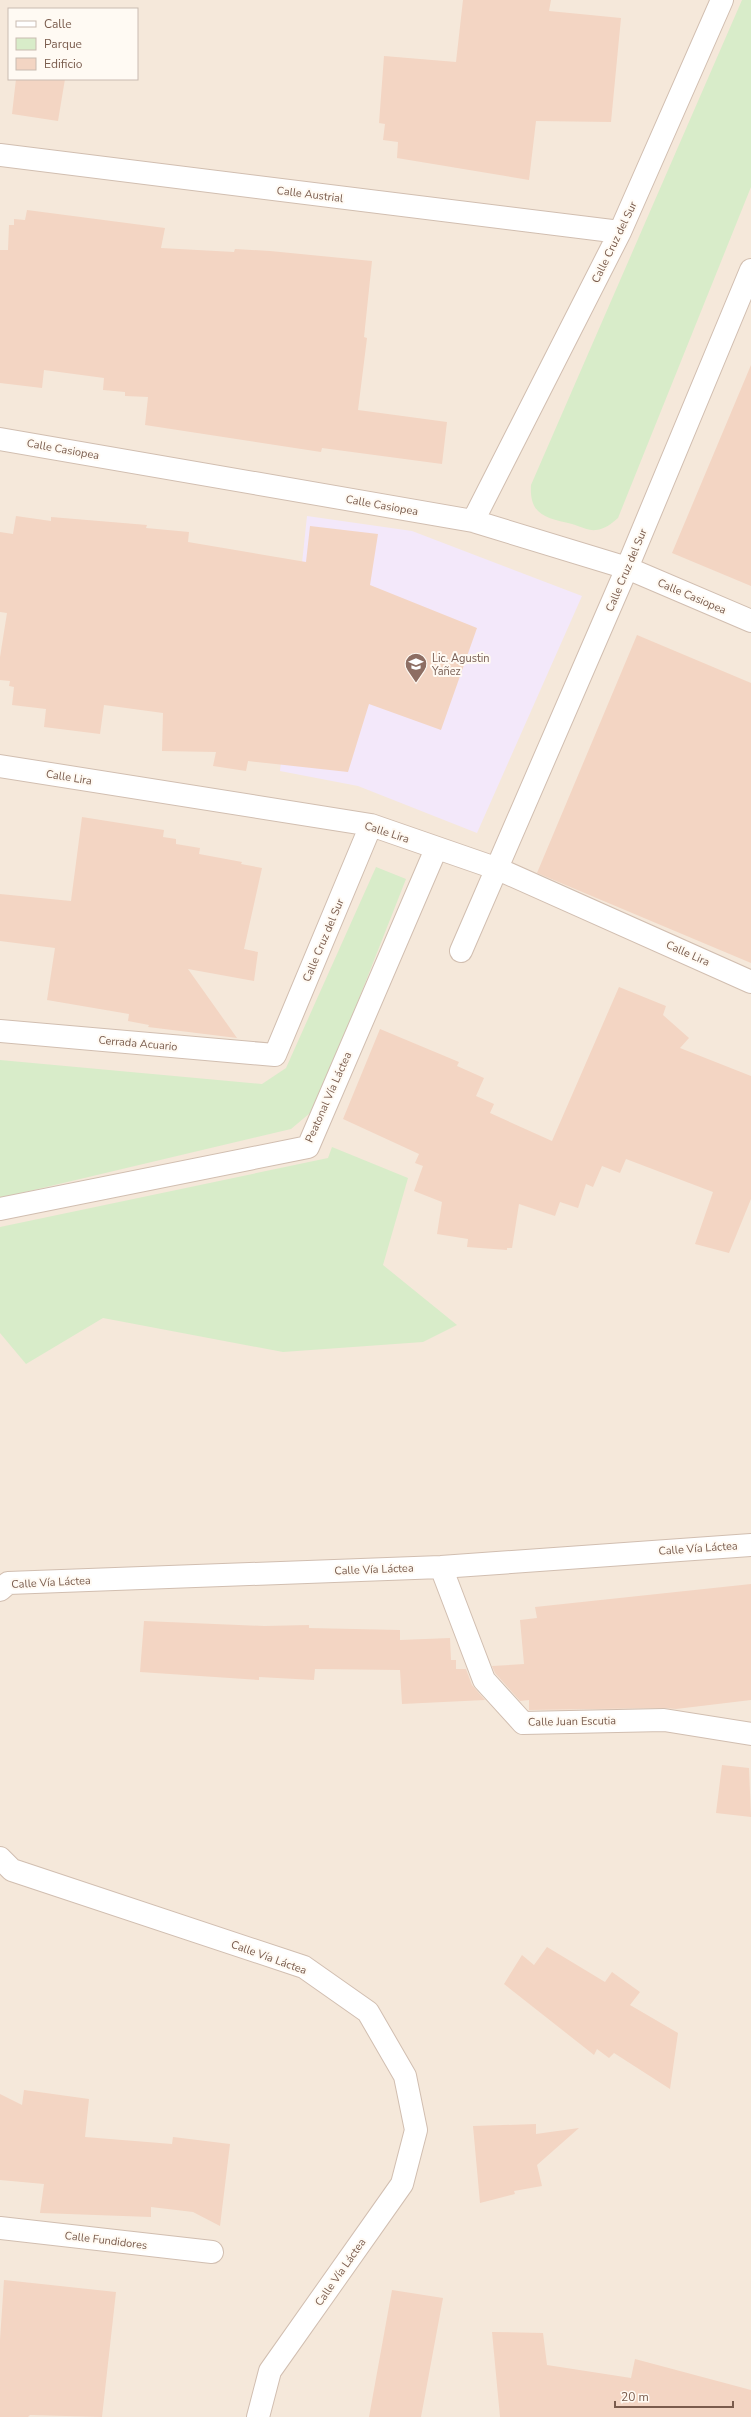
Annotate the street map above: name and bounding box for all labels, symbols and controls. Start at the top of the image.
legend [8,8,138,80]
text: Calle [44,16,72,32]
text: Parque [44,36,82,52]
text: Edificio [44,56,83,72]
street label: Calle Austrial [276,183,345,206]
street label: Calle Cruz del Sur [588,199,641,285]
street label: Calle Casiopea [26,436,100,463]
street label: Calle Casiopea [345,492,419,519]
street label: Calle Cruz del Sur [602,526,651,614]
street label: Calle Casiopea [655,575,729,618]
school or university icon: Lic. Agustin Yañez [403,651,429,684]
place label: Lic. Agustin Yañez [431,651,490,679]
street label: Calle Lira [45,766,93,789]
street label: Calle Lira [362,818,411,847]
street label: Calle Cruz del Sur [299,896,348,984]
street label: Calle Lira [664,937,712,970]
street label: Cerrada Acuario [98,1033,178,1054]
street label: Peatonal Vía Láctea [302,1049,355,1145]
street label: Calle Vía Láctea [658,1538,738,1559]
street label: Calle Vía Láctea [334,1561,414,1578]
street label: Calle Vía Láctea [11,1573,91,1592]
street label: Calle Juan Escutia [528,1713,616,1730]
street label: Calle Vía Láctea [229,1937,309,1978]
street label: Calle Fundidores [64,2228,148,2253]
street label: Calle Vía Láctea [312,2235,369,2309]
scale bar [615,2383,733,2409]
text: 20 m [621,2389,649,2405]

